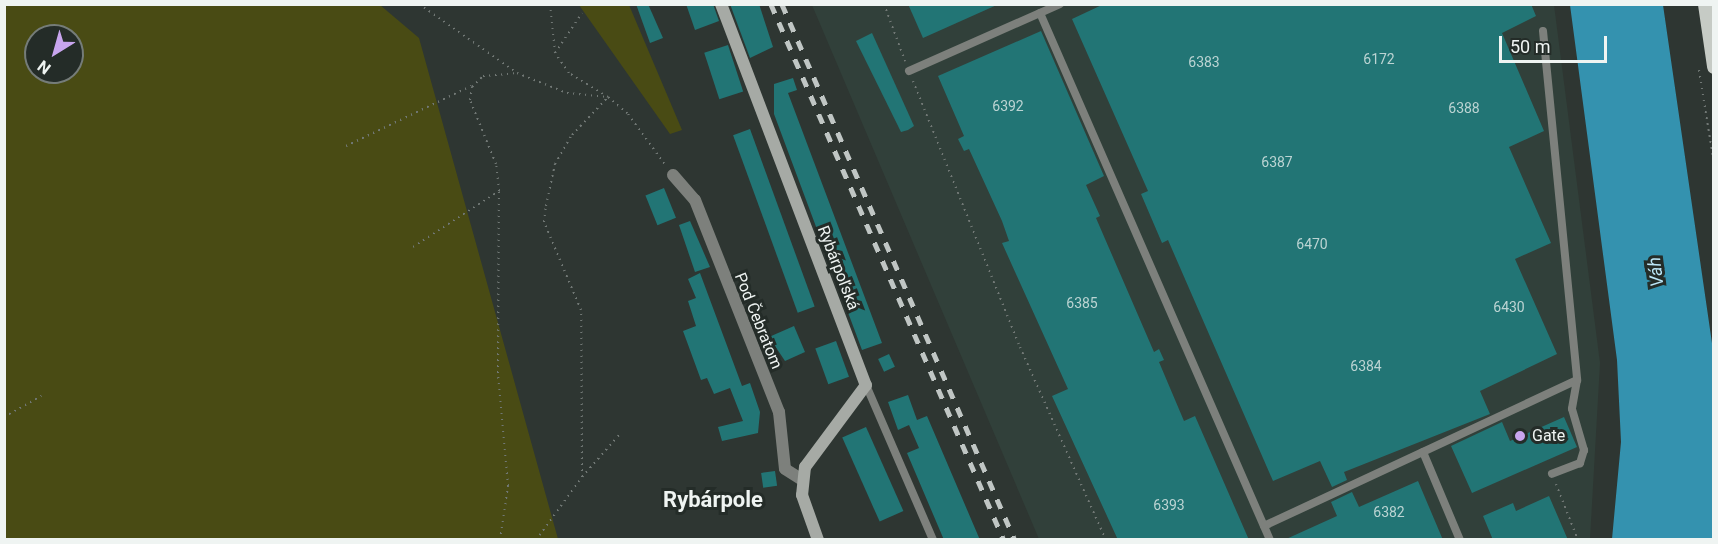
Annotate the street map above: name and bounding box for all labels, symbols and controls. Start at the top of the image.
north arrow [24,24,84,84]
scale bar [1502,24,1610,62]
text: 50 m [1510,36,1550,57]
house number: 6172 [1363,51,1395,67]
house number: 6383 [1188,54,1220,70]
text: N [34,56,54,78]
house number: 6392 [992,98,1024,114]
house number: 6388 [1448,100,1480,116]
house number: 6387 [1261,154,1293,170]
street label: Rybárpoľská [813,223,863,313]
house number: 6470 [1296,236,1328,252]
water label: Váh [1643,256,1669,288]
street label: Pod Čebratom [730,270,786,372]
house number: 6385 [1066,295,1098,311]
house number: 6430 [1493,299,1525,315]
house number: 6384 [1350,358,1382,374]
place label: Gate [1532,426,1565,446]
marker: Gate [1513,429,1527,443]
district label: Rybárpole [663,487,763,513]
house number: 6393 [1153,497,1185,513]
house number: 6382 [1373,504,1405,520]

